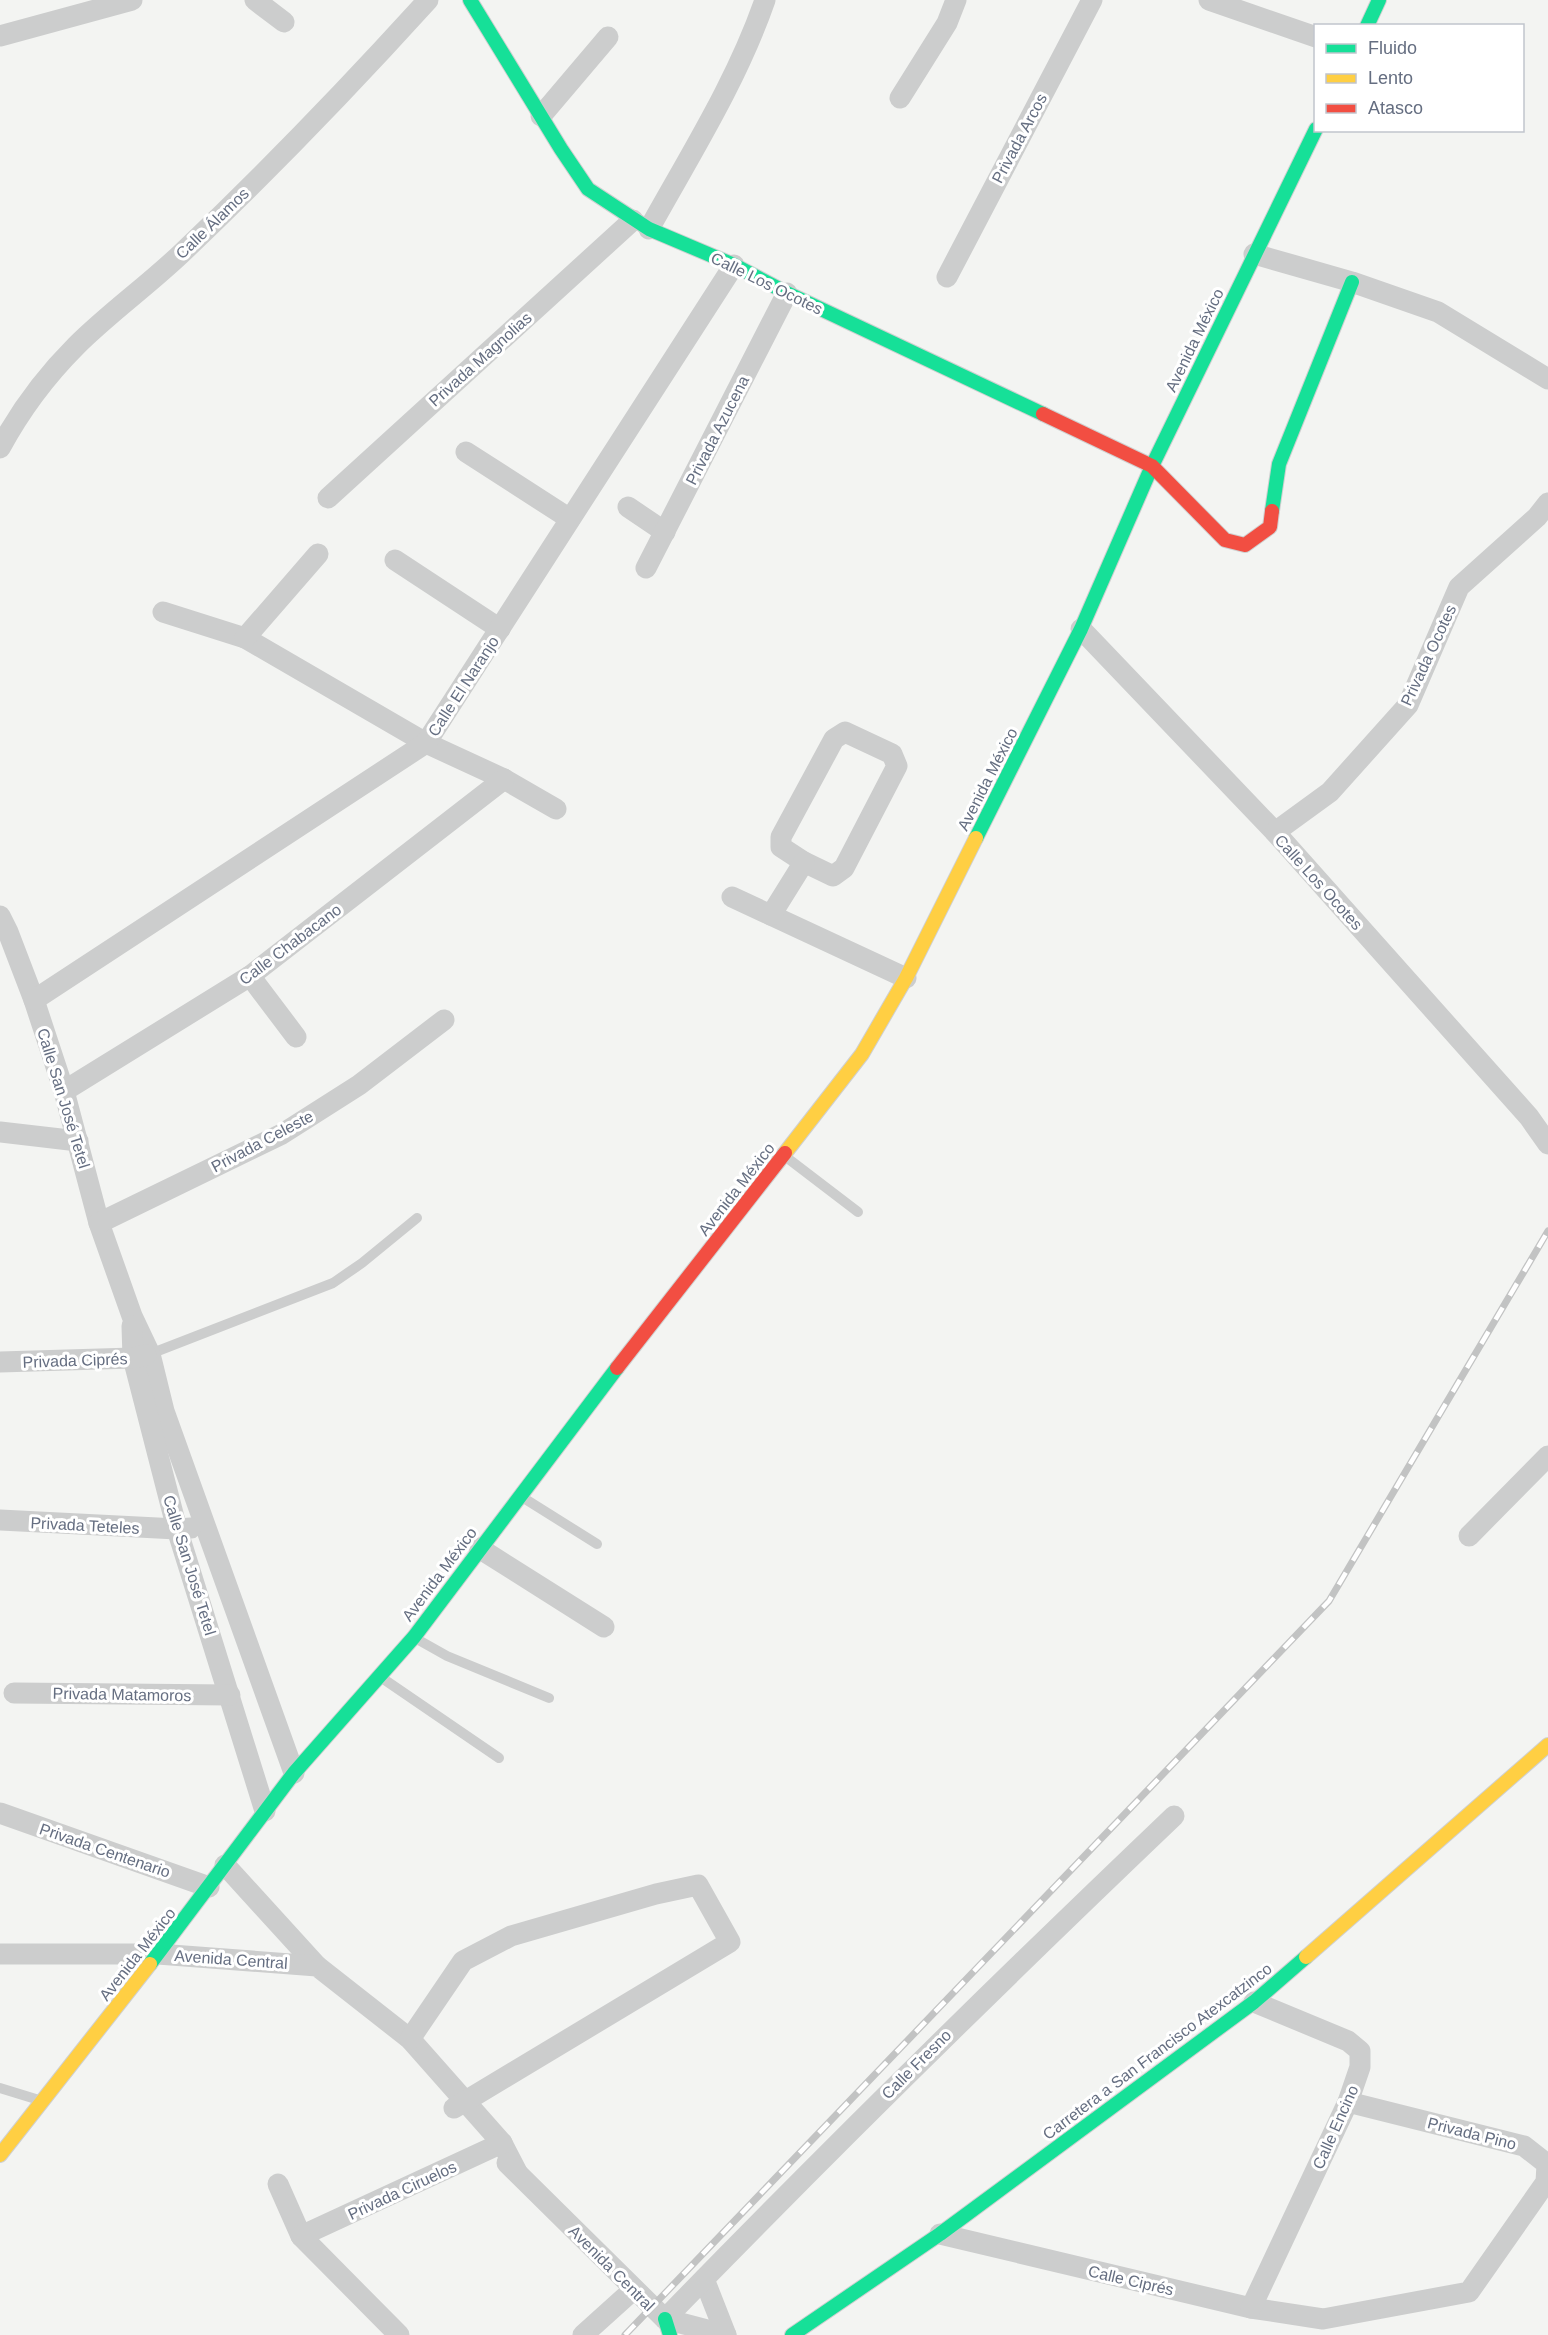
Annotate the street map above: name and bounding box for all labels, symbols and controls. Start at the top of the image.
legend [1314,24,1524,132]
text: Fluido [1368,38,1417,58]
text: Lento [1368,68,1413,88]
street label: Privada Arcos [989,91,1050,186]
text: Atasco [1368,98,1423,118]
street label: Calle Álamos [172,184,252,262]
street label: Calle Los Ocotes [708,249,825,318]
street label: Avenida México [1162,286,1227,395]
street label: Privada Magnolias [426,309,535,410]
street label: Privada Azucena [683,373,752,488]
street label: Privada Ocotes [1398,602,1459,708]
street label: Calle El Naranjo [425,633,502,739]
street label: Avenida México [954,725,1021,833]
street label: Calle Los Ocotes [1272,831,1366,933]
street label: Calle Chabacano [236,901,345,988]
street label: Calle San José Tetel [34,1026,93,1170]
street label: Privada Celeste [208,1107,316,1175]
street label: Avenida México [695,1140,778,1239]
street label: Privada Ciprés [22,1350,128,1371]
street label: Calle San José Tetel [160,1493,219,1637]
street label: Privada Teteles [30,1514,140,1537]
street label: Avenida México [399,1524,480,1624]
street label: Privada Matamoros [52,1685,191,1704]
street label: Privada Centenario [37,1820,172,1881]
street label: Avenida México [96,1905,179,2004]
street label: Avenida Central [174,1947,288,1972]
street label: Carretera a San Francisco Atexcatzinco [1040,1960,1275,2143]
street label: Calle Fresno [878,2026,955,2102]
street label: Calle Encino [1309,2083,1362,2172]
street label: Privada Pino [1426,2114,1518,2153]
street label: Privada Ciruelos [345,2158,459,2223]
street label: Avenida Central [565,2222,658,2315]
street label: Calle Ciprés [1087,2262,1175,2299]

